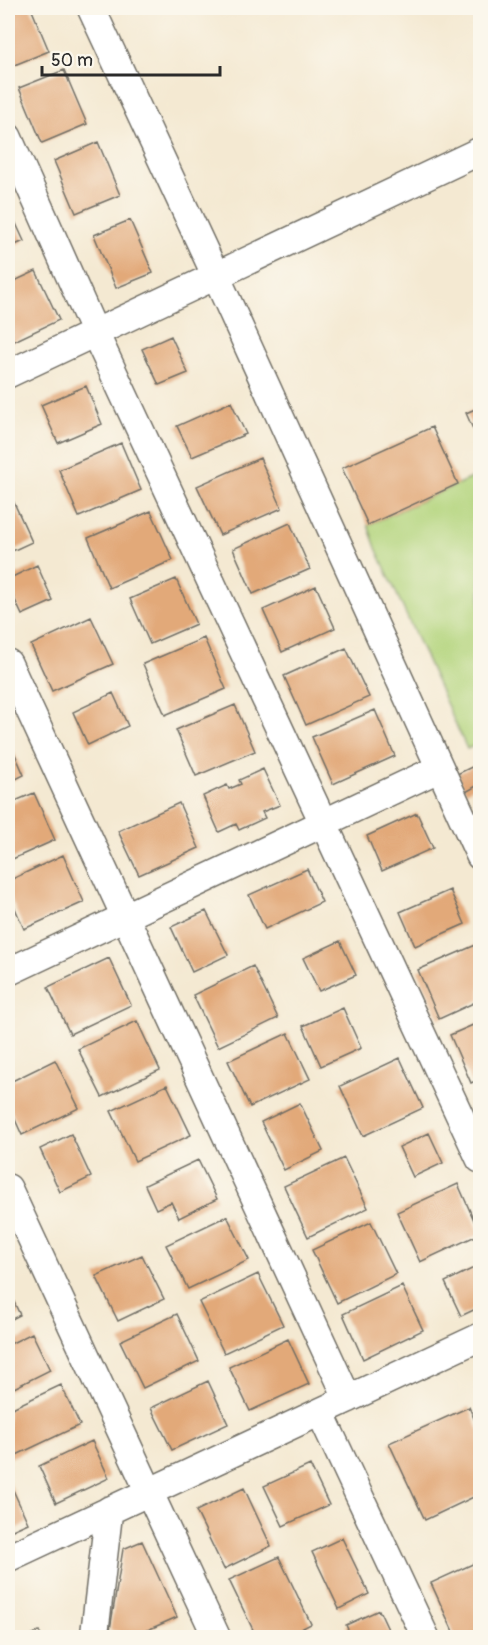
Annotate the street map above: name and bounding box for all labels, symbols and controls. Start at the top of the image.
scale bar [42,39,220,77]
text: 50 m [51,49,93,72]

